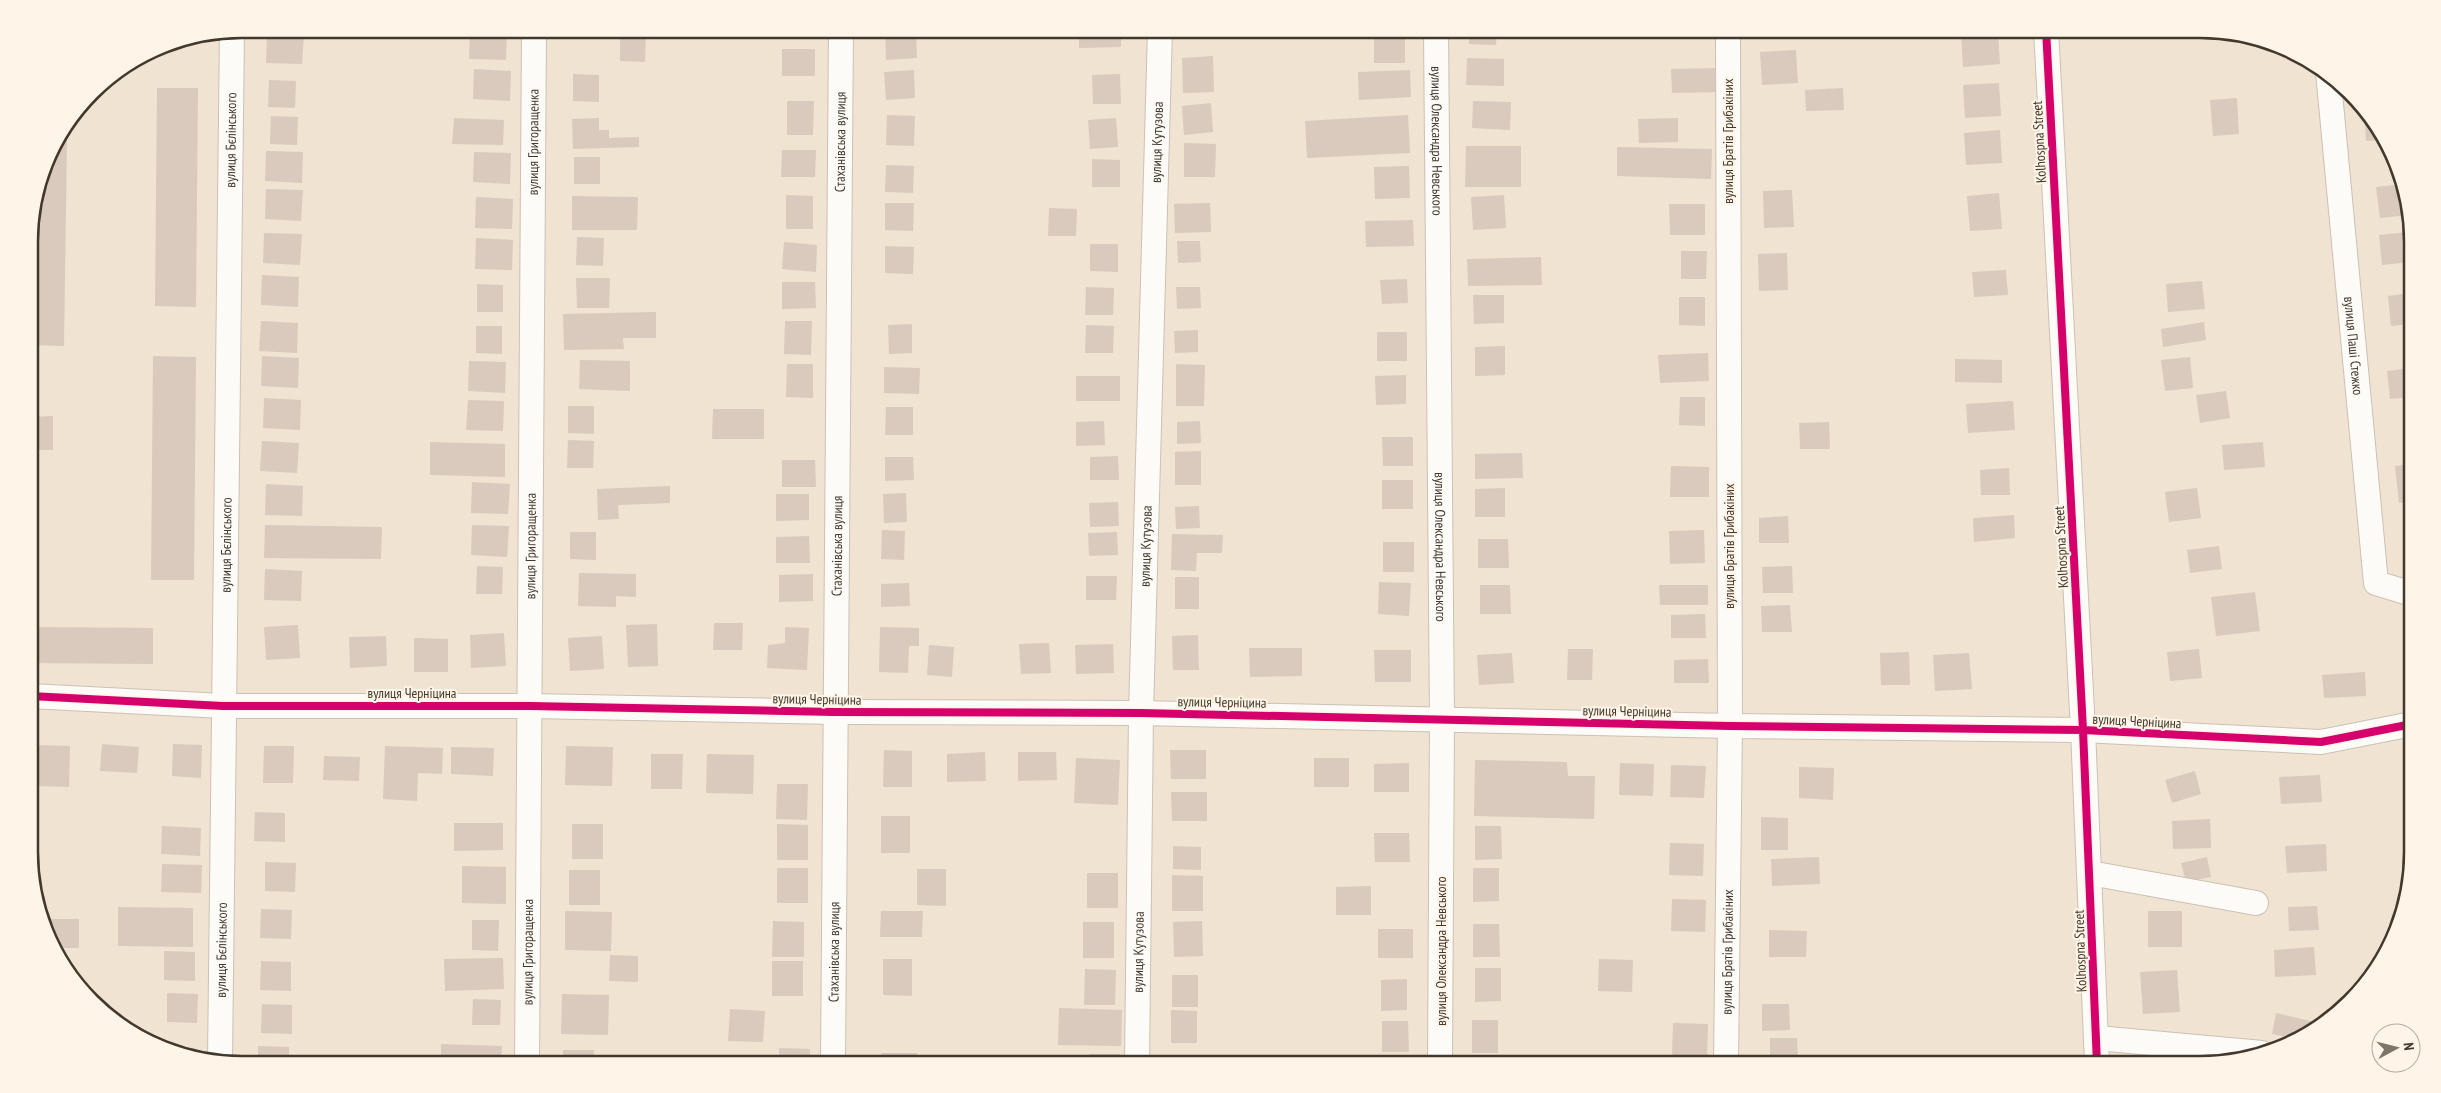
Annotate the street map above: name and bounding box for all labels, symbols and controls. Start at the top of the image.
street label: вулиця Олександра Невського [1427,66,1447,216]
street label: вулиця Братів Грибакіних [1719,78,1737,204]
street label: вулиця Григоращенка [524,89,543,195]
street label: вулиця Бєлінського [221,92,240,188]
street label: Стаханівська вулиця [831,92,850,192]
street label: Kolhospna Street [2028,100,2050,184]
street label: вулиця Кутузова [1147,101,1167,183]
street label: вулиця Паші Стежко [2340,296,2367,396]
street label: вулиця Олександра Невського [1431,472,1450,622]
street label: вулиця Братів Грибакіних [1720,483,1738,609]
street label: вулиця Григоращенка [521,493,540,599]
street label: Стаханівська вулиця [828,496,846,596]
street label: вулиця Бєлінського [216,497,236,593]
street label: вулиця Кутузова [1136,505,1156,587]
street label: Kolhospna Street [2050,505,2072,589]
street label: вулиця Черніцина [368,684,456,702]
street label: вулиця Черніцина [772,689,862,709]
street label: вулиця Черніцина [1177,692,1267,712]
street label: вулиця Черніцина [1582,701,1672,721]
street label: вулиця Черніцина [2092,710,2182,732]
street label: вулиця Олександра Невського [1432,876,1450,1026]
street label: вулиця Братів Грибакіних [1718,889,1737,1015]
street label: вулиця Григоращенка [518,899,537,1005]
street label: вулиця Бєлінського [212,902,231,998]
street label: Стаханівська вулиця [824,902,843,1002]
street label: Kolhospna Street [2070,909,2090,992]
street label: вулиця Кутузова [1129,911,1148,993]
north arrow [2371,1023,2421,1073]
text: N [2400,1042,2418,1051]

